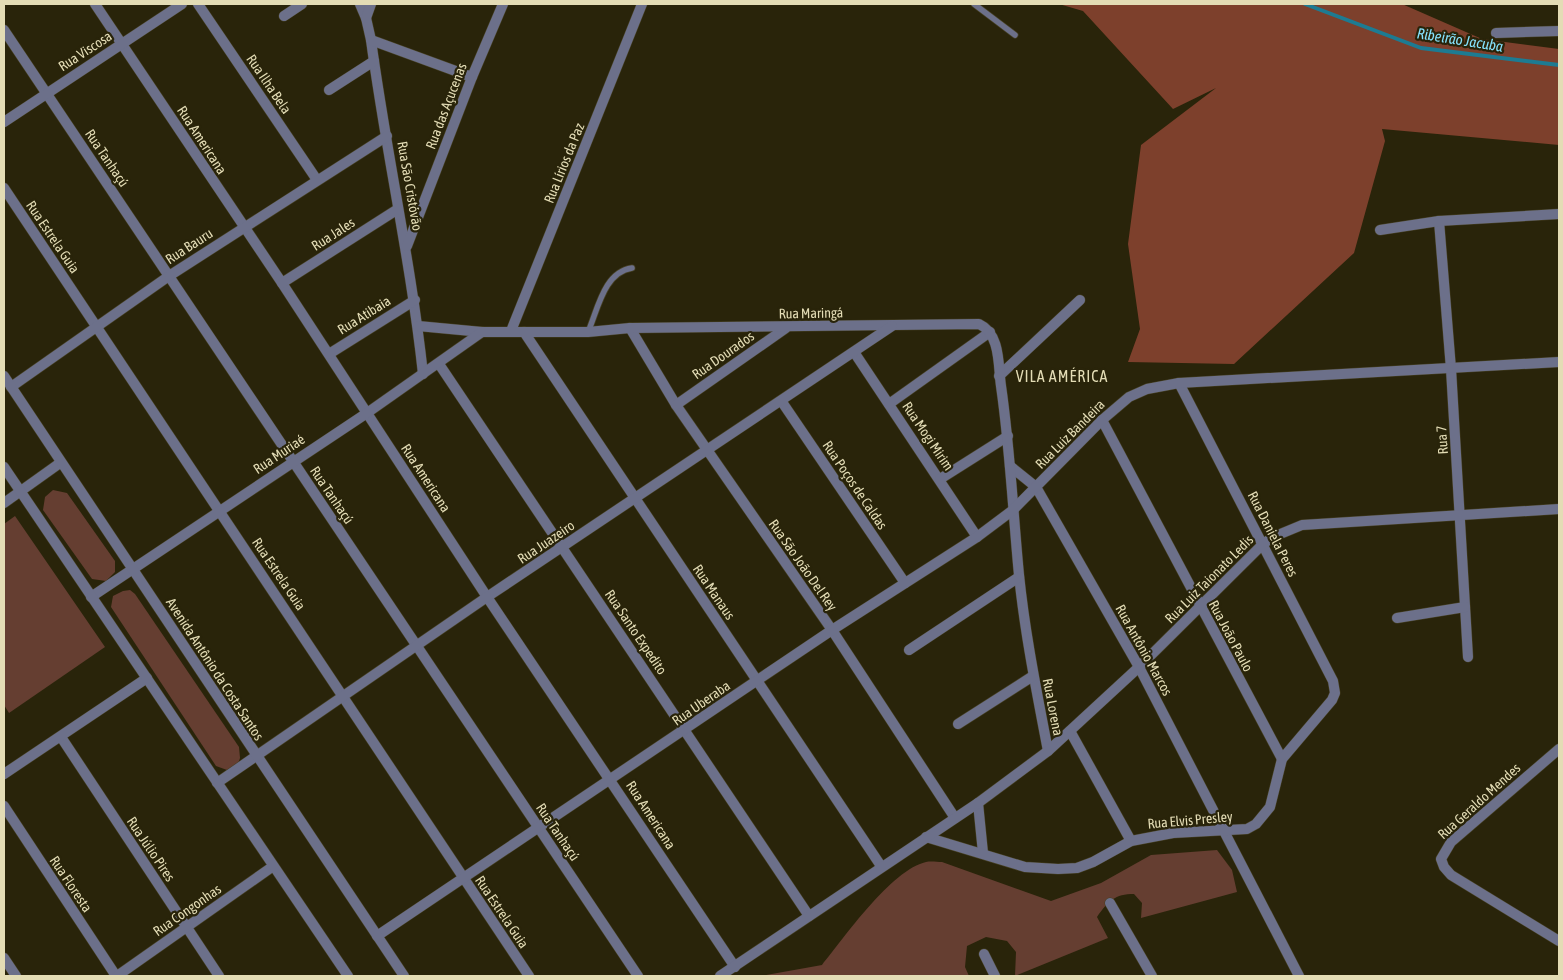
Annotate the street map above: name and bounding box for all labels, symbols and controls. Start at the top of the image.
water label: Ribeirão Jacuba [1416,24,1504,55]
street label: Rua Viscosa [55,28,115,74]
street label: Rua Ilha Bela [243,51,295,117]
street label: Rua das Açucenas [422,61,470,151]
street label: Rua Americana [174,103,230,177]
street label: Rua Lírios da Paz [541,121,587,205]
street label: Rua Tanhaçú [82,126,132,190]
street label: Rua São Cristóvão [394,140,426,232]
street label: Rua Estrela Guia [23,198,83,276]
street label: Rua Jales [308,214,358,254]
street label: Rua Bauru [162,225,216,267]
street label: Rua Atibaia [335,293,393,337]
street label: Rua Maringá [779,304,843,322]
street label: Rua Dourados [689,328,757,382]
district label: VILA AMÉRICA [1016,367,1108,385]
street label: Rua Luiz Bandeira [1032,396,1108,472]
street label: Rua Mogi Mirim [899,399,957,473]
street label: Rua 7 [1433,425,1451,455]
street label: Rua Muriaé [250,431,308,477]
street label: Rua Poços de Caldas [819,438,891,532]
street label: Rua Americana [398,441,454,515]
street label: Rua Tanhaçú [307,463,357,527]
street label: Rua Daniela Peres [1245,489,1301,579]
street label: Rua São João Del Rey [765,516,841,614]
street label: Rua Juazeiro [515,517,577,567]
street label: Rua Luiz Taionato Ledis [1162,532,1256,626]
street label: Rua Estrela Guia [249,535,309,613]
street label: Rua Manaus [690,561,738,623]
street label: Rua Santo Expedito [602,587,670,677]
street label: Avenida Antônio da Costa Santos [163,595,267,743]
street label: Rua João Paulo [1206,598,1256,674]
street label: Rua Antônio Marcos [1112,602,1176,698]
street label: Rua Uberaba [669,677,733,729]
street label: Rua Lorena [1040,677,1066,737]
street label: Rua Geraldo Mendes [1434,760,1524,842]
street label: Rua Americana [623,778,679,852]
street label: Rua Tanhaçú [533,800,583,864]
street label: Rua Elvis Presley [1147,808,1233,832]
street label: Rua Júlio Pires [124,814,178,884]
street label: Rua Floresta [46,853,96,915]
street label: Rua Estrela Guia [472,873,532,951]
street label: Rua Congonhas [150,881,224,939]

